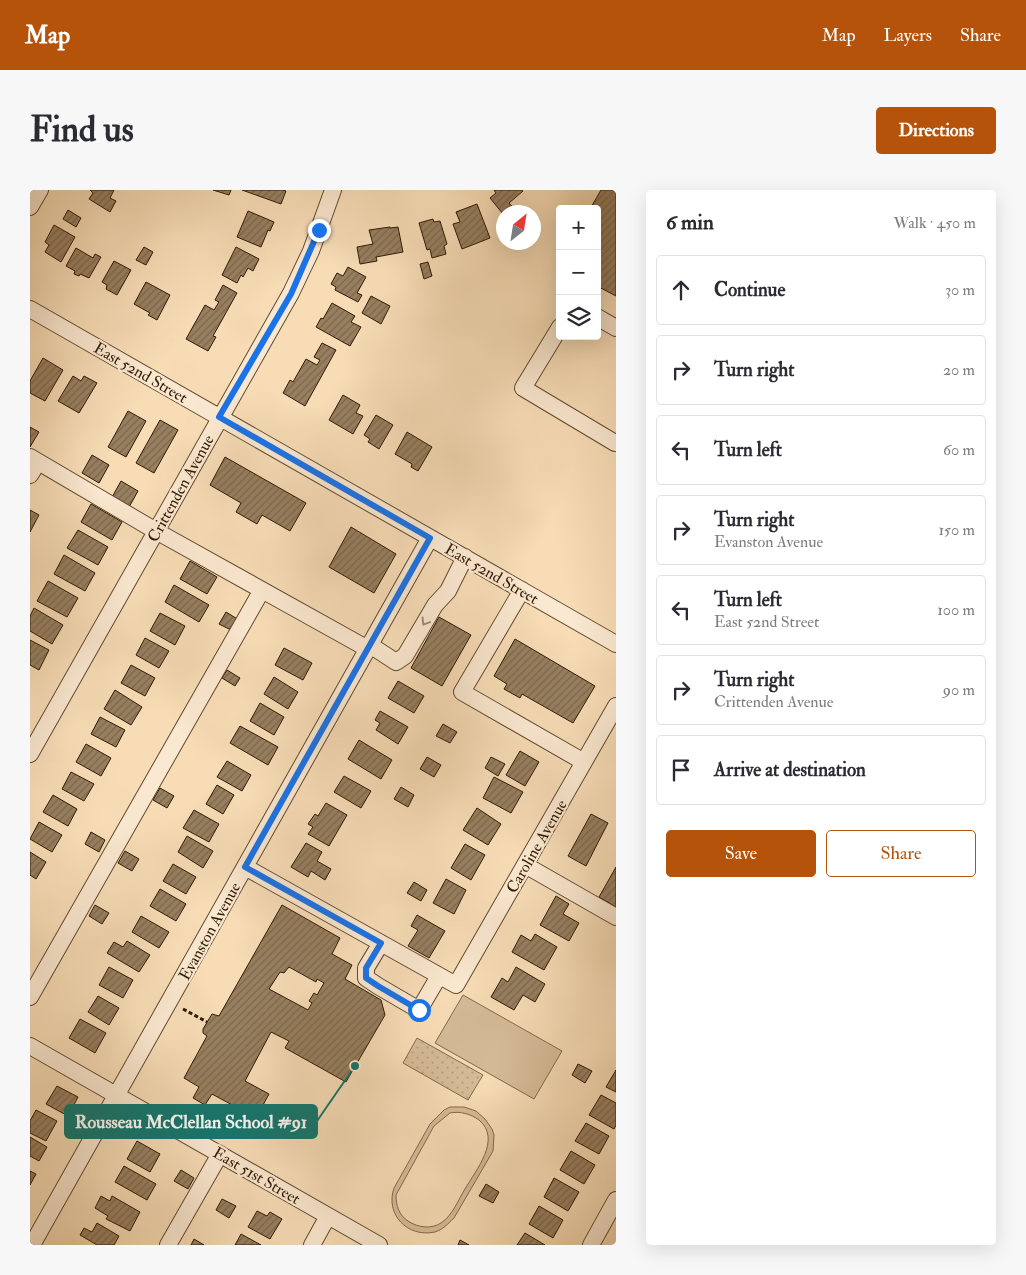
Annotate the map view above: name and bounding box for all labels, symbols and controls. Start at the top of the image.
text: Map [25,20,70,51]
text: Map [822,24,856,47]
text: Layers [884,24,932,47]
text: Share [960,24,1001,47]
button: Directions [876,107,996,154]
text: Find us [30,108,134,152]
north arrow [496,205,541,250]
map controls [556,205,601,340]
button: + [556,205,601,250]
text: 6 min [666,209,714,236]
text: Walk · 450 m [893,213,976,233]
route end [308,219,331,242]
button: − [556,250,601,295]
icon: ahead [667,276,695,304]
text: Continue [714,278,785,302]
text: 30 m [945,280,975,300]
button: layers [556,295,601,340]
street label: East 52nd Street [90,338,191,408]
icon: right [667,356,695,384]
text: Turn right [714,358,794,382]
text: 20 m [943,360,975,380]
street label: Crittenden Avenue [143,431,219,546]
icon: left [667,436,695,464]
text: Turn left [714,438,782,462]
text: 60 m [943,440,975,460]
text: Turn right [714,508,794,532]
icon: right [667,516,695,544]
text: 150 m [938,520,975,540]
text: Evanston Avenue [714,532,823,552]
street label: East 52nd Street [441,539,542,609]
text: Turn left [714,588,782,612]
icon: left [667,596,695,624]
text: 100 m [937,600,975,620]
text: East 52nd Street [714,612,819,632]
one-way arrow [421,617,431,626]
text: Turn right [714,668,794,692]
icon: right [667,676,695,704]
text: 90 m [943,680,975,700]
text: Crittenden Avenue [714,692,833,712]
icon: arrive [667,756,695,784]
text: Arrive at destination [714,758,866,782]
street label: Caroline Avenue [502,796,572,897]
button: Save [666,830,816,877]
button: Share [826,830,976,877]
street label: Evanston Avenue [175,879,245,984]
route start [408,999,431,1022]
callout: Rousseau McClellan School #91 [65,1105,317,1138]
text: Rousseau McClellan School #91 [75,1111,307,1134]
street label: East 51st Street [209,1143,304,1209]

